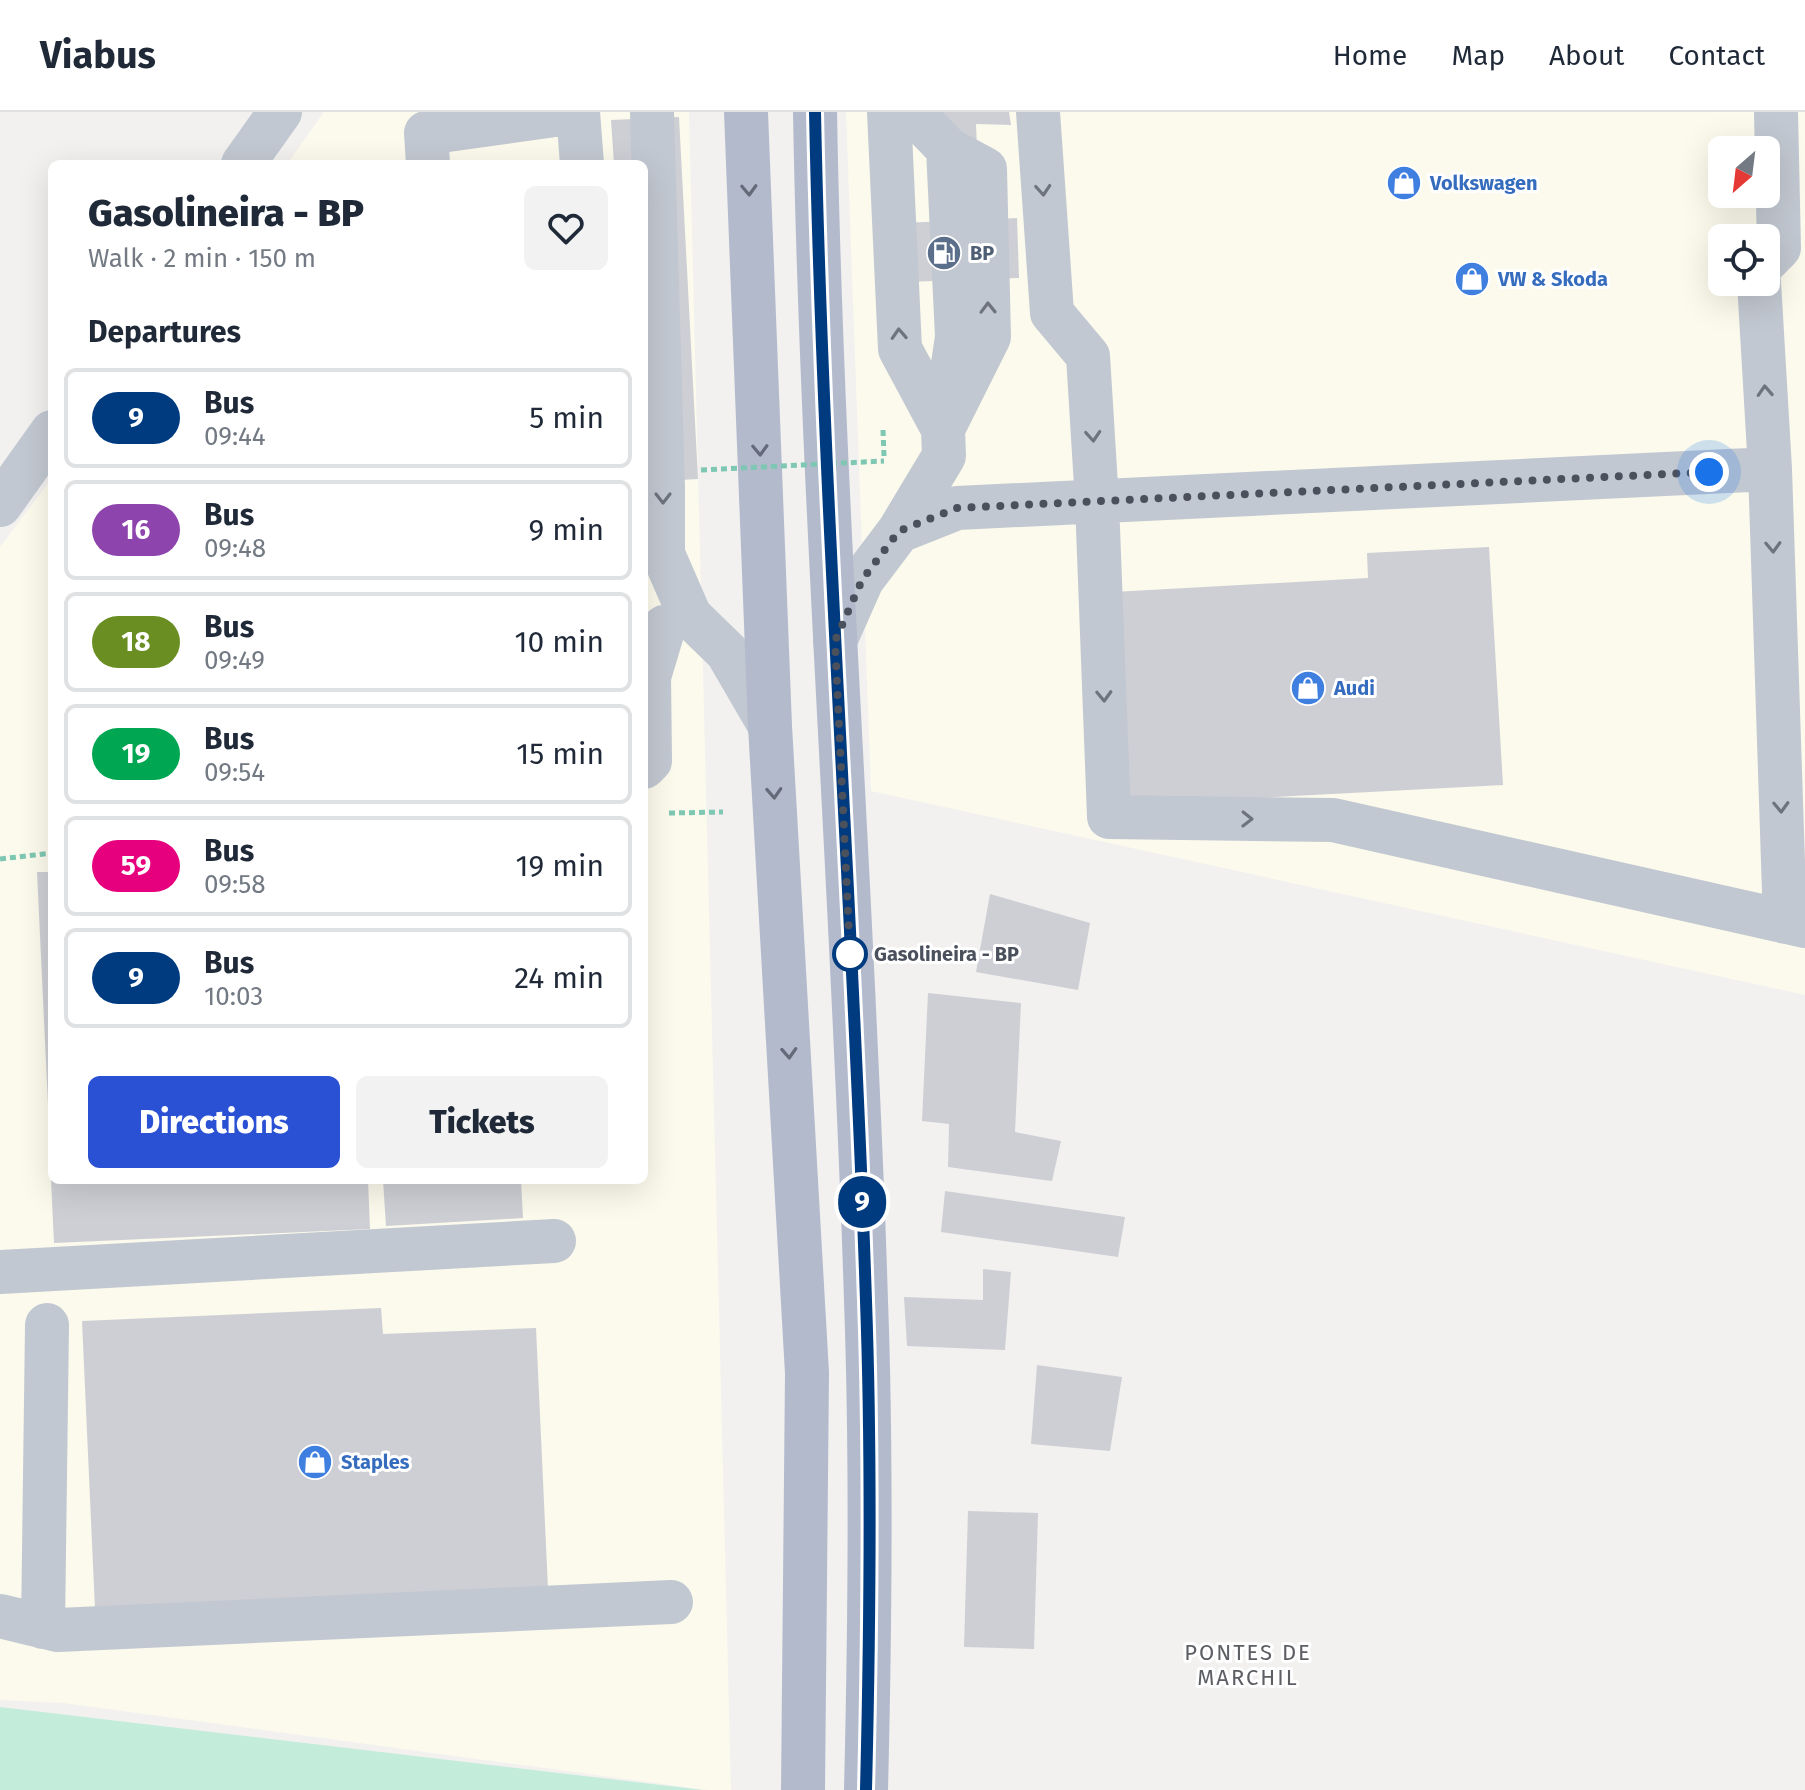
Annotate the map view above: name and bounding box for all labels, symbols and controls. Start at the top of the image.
text: Viabus [40,32,156,78]
text: Home [1333,39,1407,72]
text: Map [1451,39,1505,72]
text: About [1549,39,1624,72]
text: Contact [1668,39,1765,72]
north arrow [1708,136,1780,208]
map controls [1708,136,1780,296]
shop icon: Volkswagen [1385,164,1423,202]
place label: Volkswagen [1429,171,1538,195]
one-way arrow [741,184,758,197]
one-way arrow [1034,184,1051,197]
button: heart [524,186,608,270]
text: Gasolineira - BP [88,190,364,236]
button: locate [1708,224,1780,296]
fuel station icon: BP [925,234,963,272]
place label: BP [970,241,994,265]
text: Walk · 2 min · 150 m [88,243,316,274]
shop icon: VW & Skoda [1453,260,1491,298]
place label: VW & Skoda [1497,267,1608,291]
one-way arrow [979,301,997,314]
text: Departures [88,314,241,350]
one-way arrow [891,327,908,340]
text: Bus [204,385,254,421]
one-way arrow [1757,385,1774,397]
text: 5 min [529,400,604,436]
text: 9 [128,401,144,434]
text: 09:44 [204,421,266,452]
one-way arrow [1084,430,1101,443]
one-way arrow [751,444,768,457]
your location [1689,452,1729,492]
one-way arrow [654,492,672,505]
text: Bus [204,497,254,533]
text: 9 min [529,512,604,548]
text: 16 [122,513,150,546]
text: 09:48 [204,533,266,564]
one-way arrow [1764,541,1781,554]
text: Bus [204,609,254,645]
text: 10 min [515,624,604,660]
text: 18 [121,625,151,658]
text: 09:49 [204,645,265,676]
shop icon: Audi [1289,669,1327,707]
place label: Audi [1333,676,1375,700]
one-way arrow [1096,690,1113,703]
text: Bus [204,721,254,757]
text: 15 min [516,736,604,772]
text: 19 [122,737,150,770]
text: 09:54 [204,757,265,788]
one-way arrow [765,787,782,800]
one-way arrow [1773,801,1790,814]
one-way arrow [1241,810,1254,828]
text: Bus [204,833,254,869]
text: 19 min [516,848,604,884]
text: 59 [121,849,151,882]
text: 09:58 [204,869,266,900]
marker: Gasolineira - BP [833,937,867,971]
place label: Gasolineira - BP [874,942,1019,966]
text: Bus [204,945,254,981]
text: 24 min [514,960,604,996]
text: 9 [128,961,144,994]
text: 10:03 [204,981,263,1012]
one-way arrow [780,1047,797,1060]
button: Directions [88,1076,340,1168]
button: Tickets [356,1076,608,1168]
line badge: 9 [836,1176,888,1228]
text: 9 [854,1185,870,1218]
shop icon: Staples [296,1443,334,1481]
place label: Staples [341,1450,410,1474]
district label: PONTES DE MARCHIL [1184,1639,1312,1691]

